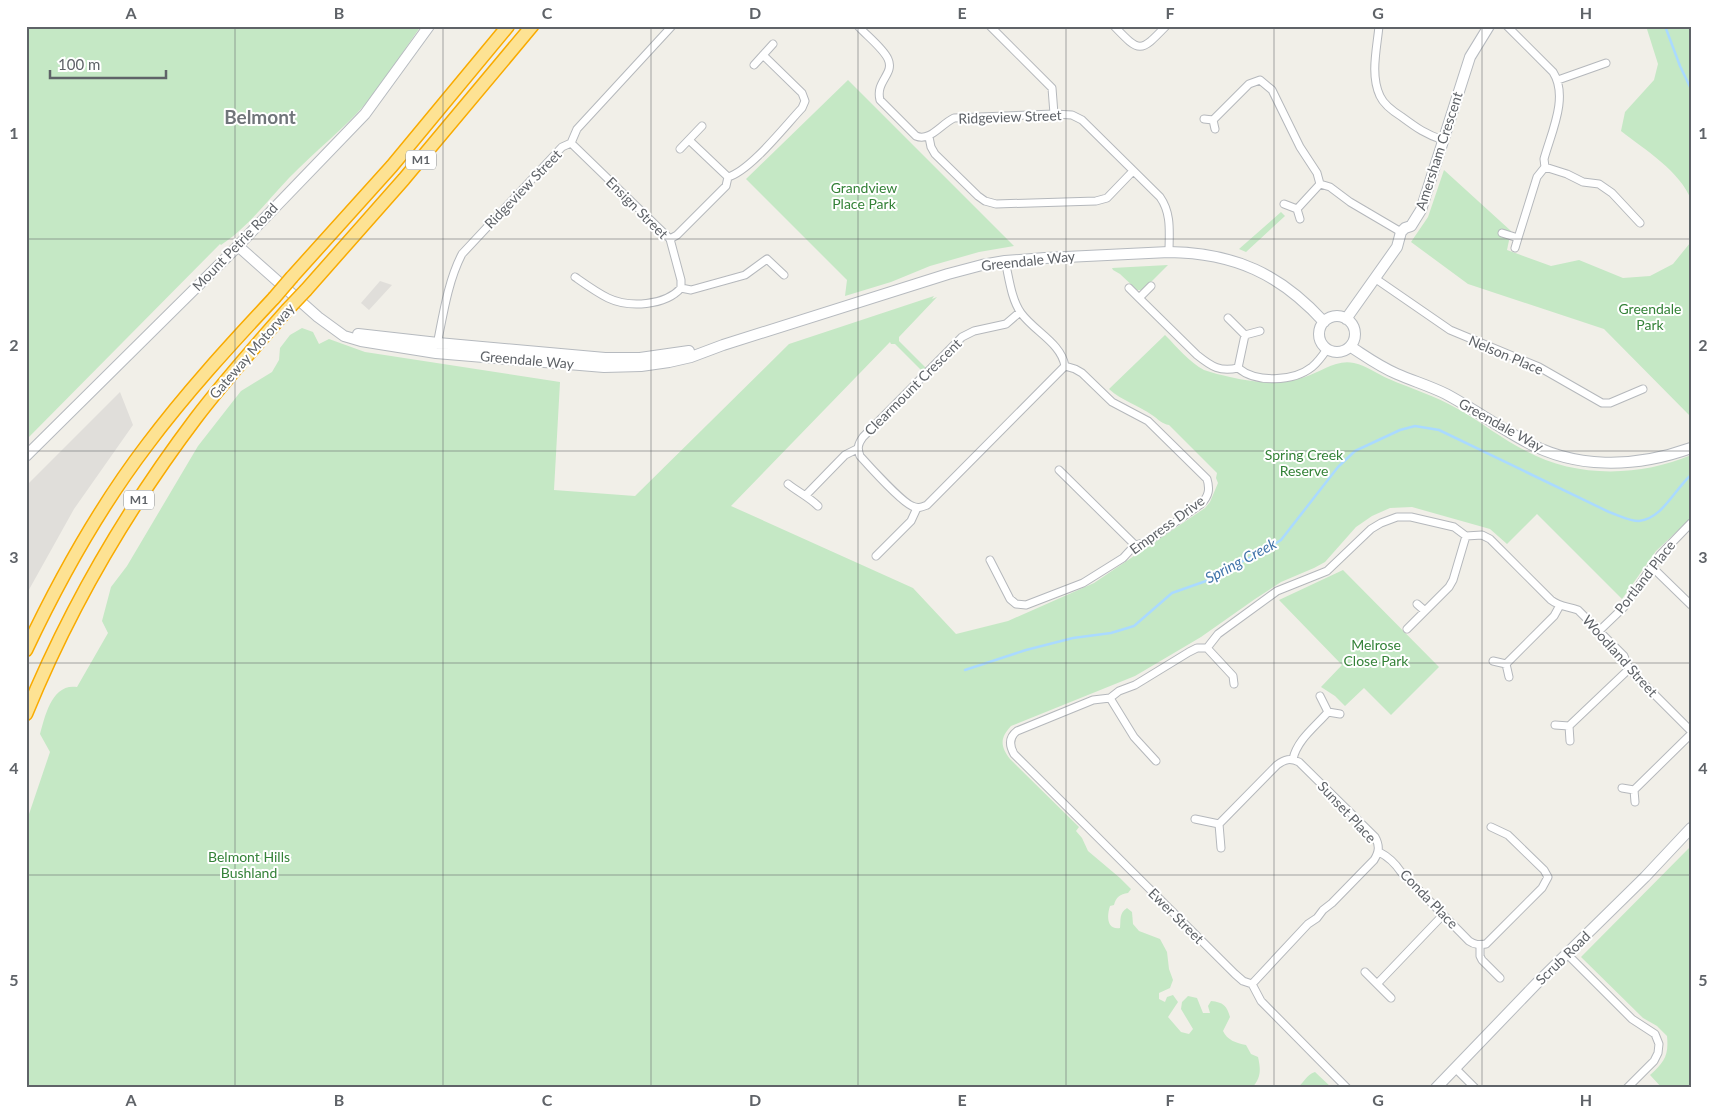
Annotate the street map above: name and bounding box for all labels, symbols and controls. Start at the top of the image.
text: A [124,3,137,22]
text: B [334,3,344,22]
text: C [542,3,553,22]
text: D [749,3,761,22]
text: E [957,3,967,22]
text: F [1165,3,1175,22]
text: G [1372,3,1384,22]
text: H [1580,3,1592,22]
scale bar [50,48,166,80]
text: 100 m [58,55,100,73]
street label: Amersham Crescent [1411,89,1466,212]
district label: Belmont [224,105,296,128]
street label: Ridgeview Street [958,106,1062,127]
text: 1 [9,123,19,142]
text: 1 [1698,123,1708,142]
street label: Ridgeview Street [481,146,565,232]
road number: M1 [406,150,436,170]
street label: Ensign Street [603,173,672,242]
park label: Grandview Place Park [831,179,897,212]
street label: Mount Petrie Road [188,199,281,294]
street label: Greendale Way [980,247,1076,274]
street label: Gateway Motorway [205,299,298,402]
park label: Greendale Park [1618,300,1682,333]
street label: Nelson Place [1466,331,1546,378]
text: 2 [9,335,19,354]
street label: Clearmount Crescent [861,335,965,439]
text: 2 [1698,335,1708,354]
street label: Greendale Way [479,347,575,372]
street label: Greendale Way [1456,394,1547,455]
park label: Spring Creek Reserve [1265,446,1344,479]
road number: M1 [124,490,154,510]
street label: Empress Drive [1126,492,1208,557]
water label: Spring Creek [1202,533,1280,586]
street label: Portland Place [1611,537,1678,617]
text: 3 [9,547,19,566]
text: 3 [1698,547,1708,566]
street label: Woodland Street [1579,611,1661,700]
park label: Melrose Close Park [1344,636,1409,669]
text: 4 [9,758,19,777]
text: 4 [1698,758,1708,777]
street label: Sunset Place [1315,777,1380,846]
park label: Belmont Hills Bushland [208,848,290,881]
street label: Conda Place [1397,865,1462,932]
street label: Ewer Street [1145,884,1208,947]
street label: Scrub Road [1532,927,1594,988]
text: 5 [9,970,19,989]
text: 5 [1698,970,1708,989]
text: A [124,1090,137,1109]
text: B [334,1090,344,1109]
text: C [542,1090,553,1109]
text: D [749,1090,761,1109]
text: E [957,1090,967,1109]
text: F [1165,1090,1175,1109]
text: G [1372,1090,1384,1109]
text: H [1580,1090,1592,1109]

